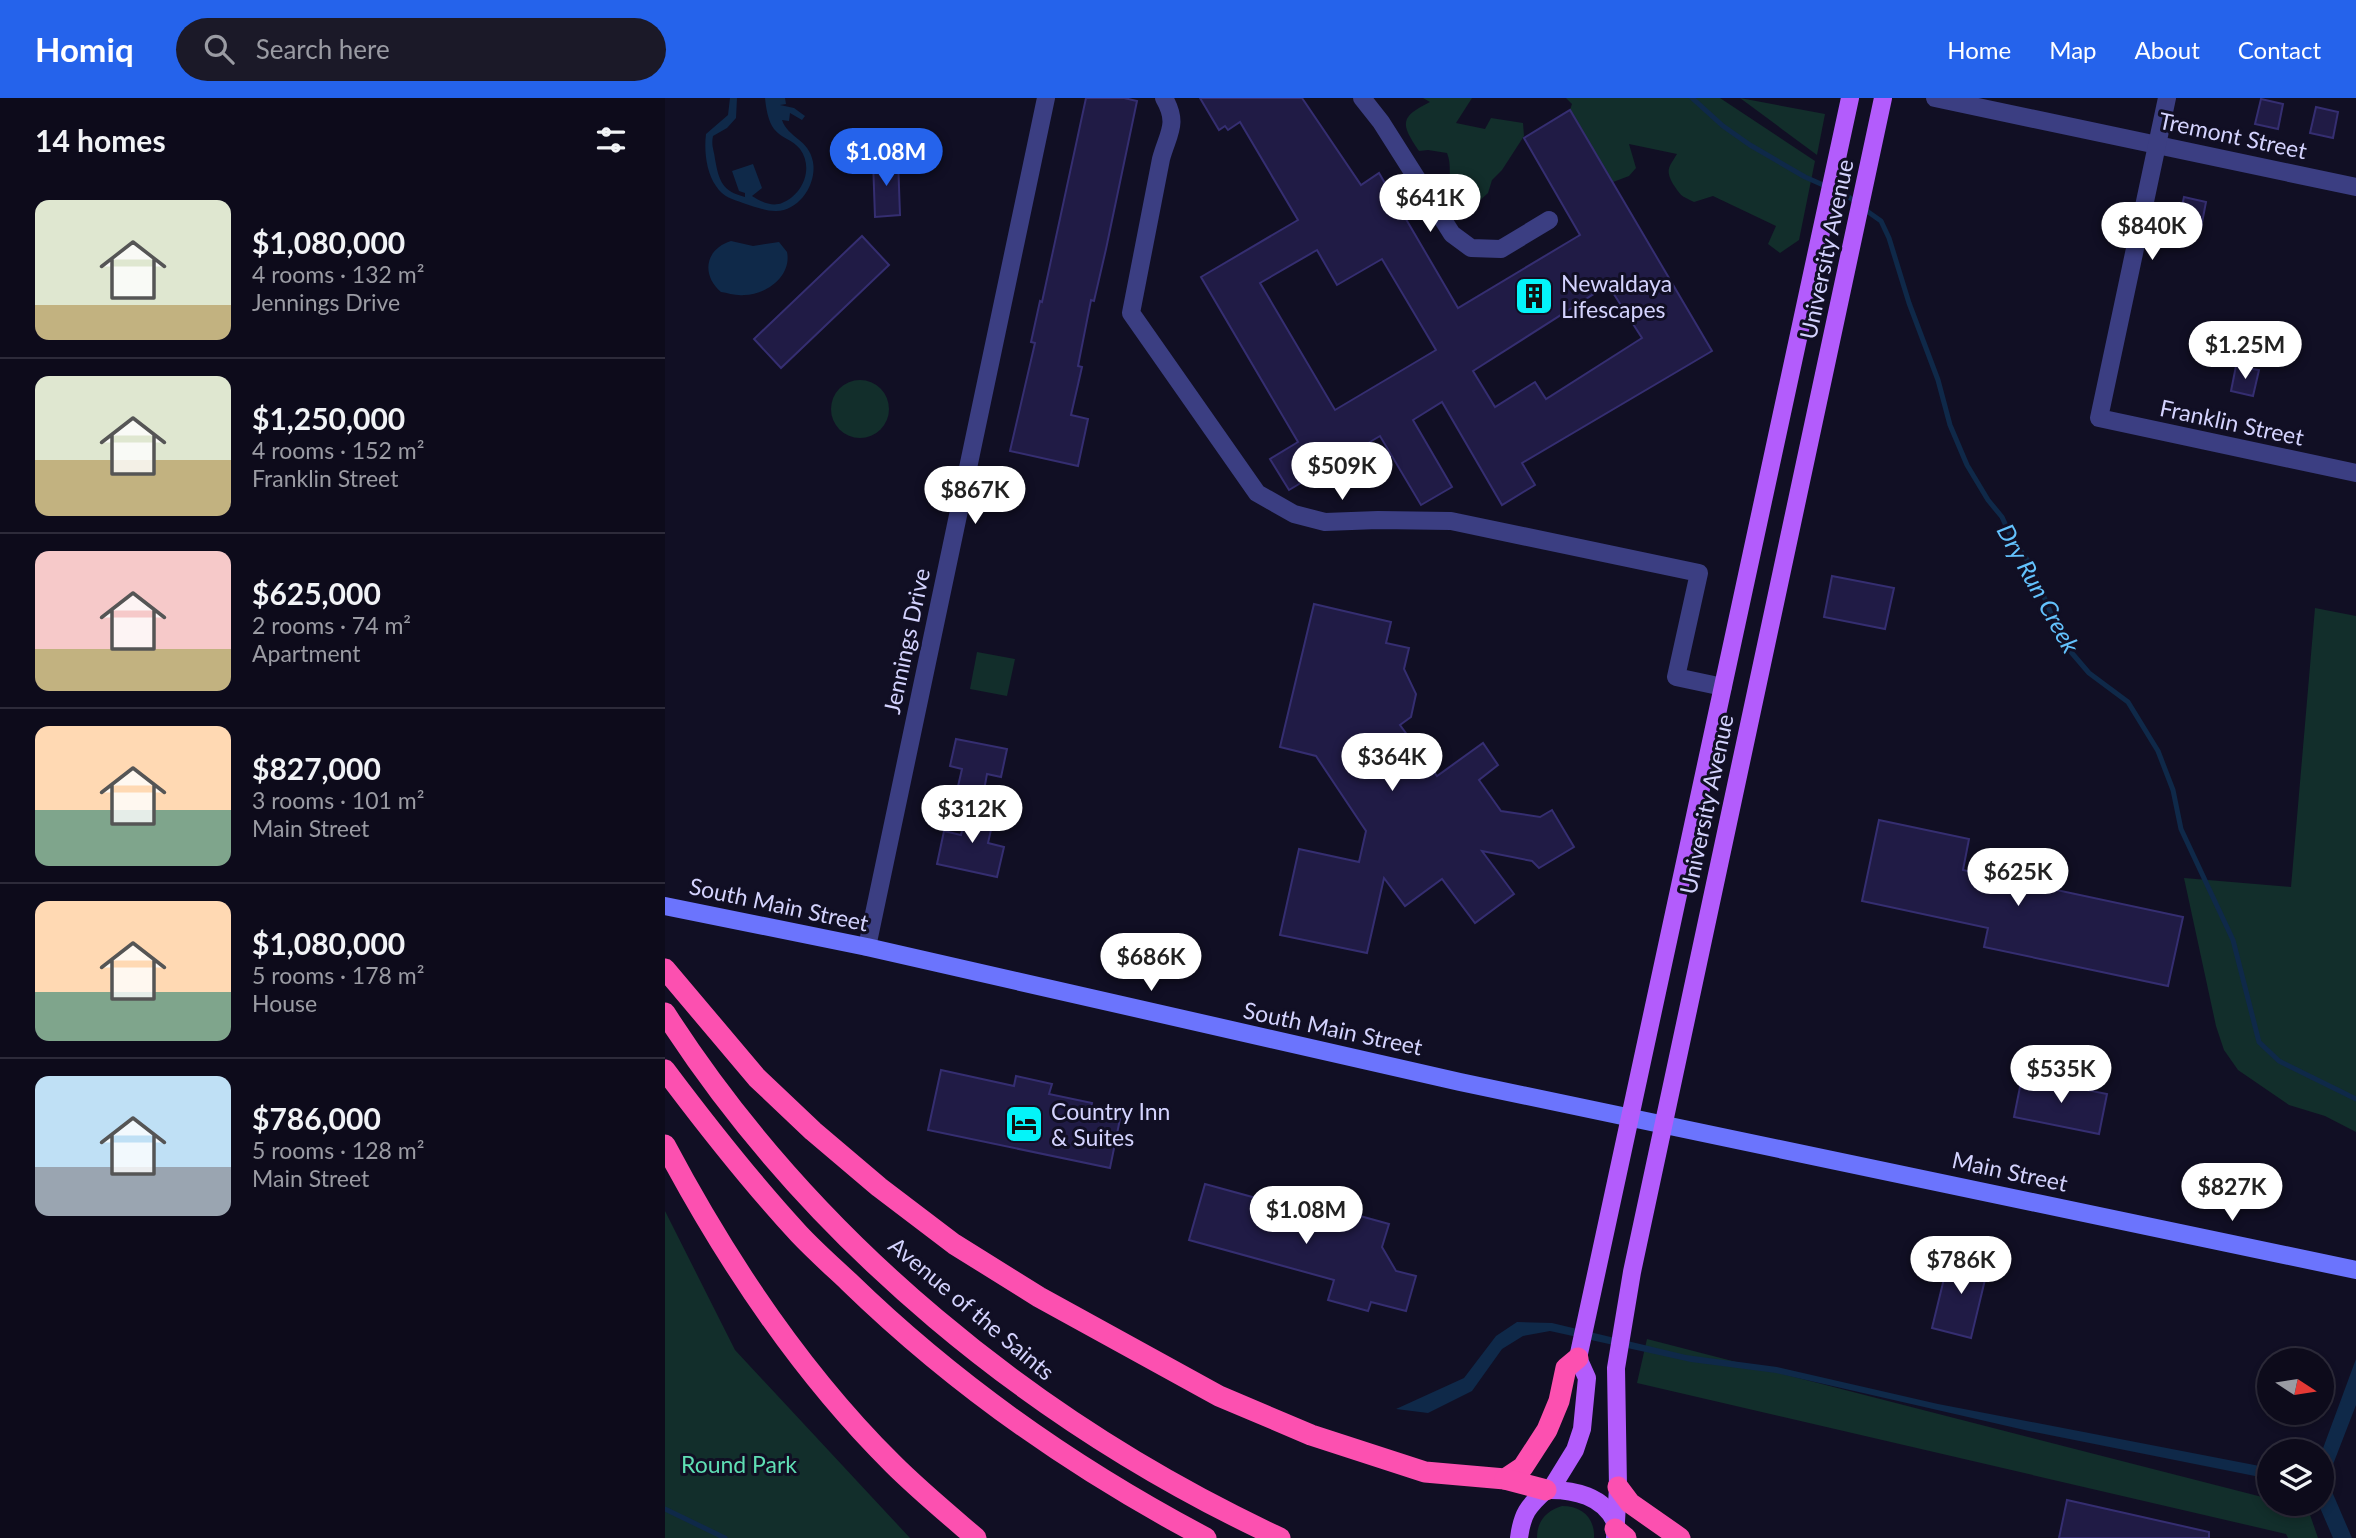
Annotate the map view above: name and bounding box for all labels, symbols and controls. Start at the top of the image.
search box [176,18,666,81]
text: Homiq [35,29,134,69]
icon: search [200,30,238,68]
text: Search here [256,33,390,65]
text: Home [1947,35,2011,64]
text: Map [2049,35,2097,64]
text: About [2135,35,2200,64]
text: Contact [2238,35,2321,64]
street label: Tremont Street [2157,106,2310,164]
icon: filters [592,121,630,159]
text: 14 homes [35,122,166,158]
pin: $1.08M [829,129,943,188]
text: $1.08M [846,137,926,165]
street label: University Avenue [1793,156,1859,342]
pin: $641K [1381,174,1479,234]
text: $641K [1395,183,1465,211]
pin: $840K [2103,202,2201,262]
text: $840K [2117,211,2187,239]
text: $1,080,000 [252,224,405,260]
icon: home [91,228,175,312]
text: 4 rooms · 132 m² [252,260,424,288]
place label: Newaldaya Lifescapes [1561,269,1672,323]
building icon: Newaldaya Lifescapes [1513,275,1555,317]
text: Jennings Drive [252,288,400,316]
pin: $1.25M [2188,322,2302,381]
text: $1.25M [2205,330,2285,358]
street label: Franklin Street [2157,393,2307,451]
text: $1,250,000 [252,400,405,436]
icon: home [91,404,175,488]
text: 4 rooms · 152 m² [252,436,424,464]
pin: $509K [1293,442,1391,502]
text: $509K [1307,451,1377,479]
text: Franklin Street [252,464,398,492]
pin: $867K [926,466,1024,526]
text: $867K [940,475,1010,503]
water label: Dry Run Creek [1992,518,2087,658]
street label: Jennings Drive [877,566,935,716]
text: $625,000 [252,575,381,611]
icon: home [91,579,175,663]
text: 2 rooms · 74 m² [252,611,411,639]
text: Apartment [252,639,360,667]
street label: University Avenue [1673,711,1739,897]
pin: $364K [1343,734,1441,793]
text: $364K [1357,742,1427,770]
text: $827,000 [252,750,381,786]
icon: home [91,754,175,838]
text: 3 rooms · 101 m² [252,786,424,814]
pin: $312K [923,786,1021,845]
text: $312K [937,794,1007,822]
text: Main Street [252,814,369,842]
pin: $625K [1969,848,2067,908]
text: $625K [1983,857,2053,885]
street label: South Main Street [687,871,872,937]
text: $1,080,000 [252,925,405,961]
icon: home [91,929,175,1013]
pin: $686K [1102,934,1200,993]
text: $686K [1116,942,1186,970]
text: 5 rooms · 178 m² [252,961,424,989]
text: House [252,989,317,1017]
street label: South Main Street [1241,995,1426,1061]
pin: $535K [2012,1046,2110,1105]
text: $535K [2026,1054,2096,1082]
place label: Country Inn & Suites [1051,1097,1170,1151]
text: $786,000 [252,1100,381,1136]
hotel icon: Country Inn & Suites [1003,1103,1045,1145]
icon: home [91,1104,175,1188]
text: 5 rooms · 128 m² [252,1136,424,1164]
street label: Main Street [1950,1145,2071,1197]
text: Main Street [252,1164,369,1192]
pin: $827K [2183,1164,2281,1223]
text: $827K [2197,1172,2267,1200]
pin: $1.08M [1249,1186,1363,1246]
text: $1.08M [1266,1195,1346,1223]
street label: Avenue of the Saints [883,1231,1061,1385]
pin: $786K [1912,1236,2010,1296]
text: $786K [1926,1245,1996,1273]
north arrow [2257,1348,2335,1424]
map controls [2257,1348,2334,1516]
button: layers [2257,1439,2334,1516]
park label: Round Park [681,1450,797,1478]

